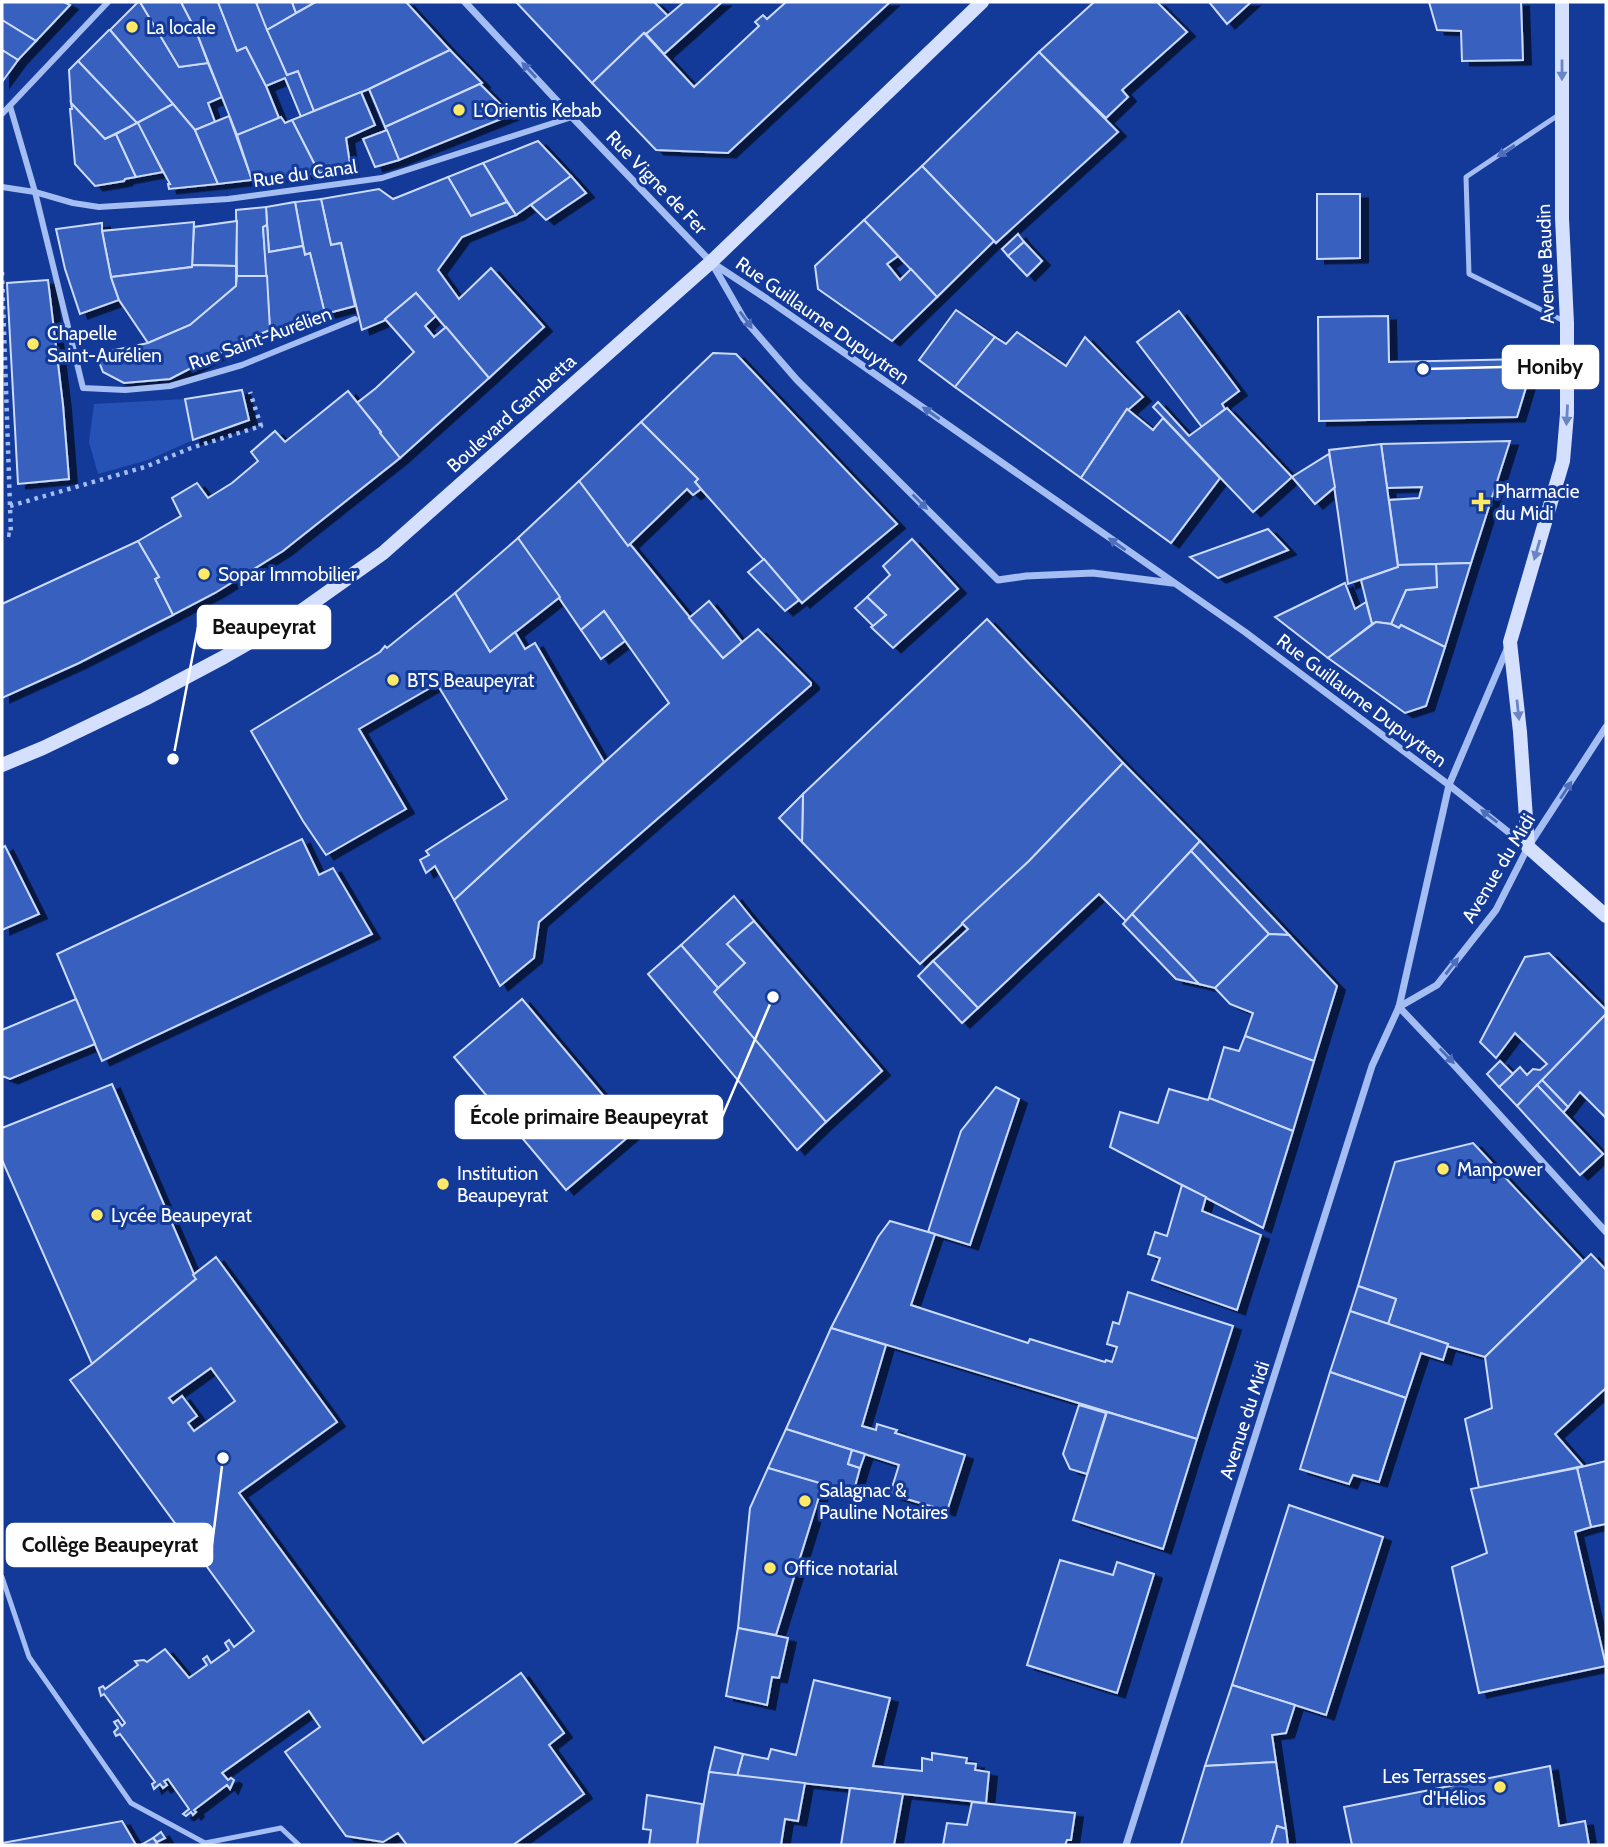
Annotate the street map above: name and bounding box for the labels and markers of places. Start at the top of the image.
place label: La locale [146,16,216,39]
marker: La locale [124,19,140,35]
place label: L'Orientis Kebab [473,99,601,122]
marker: L'Orientis Kebab [451,102,467,118]
place label: Chapelle Saint-Aurélien [47,322,162,367]
marker: Chapelle Saint-Aurélien [25,336,41,352]
callout: Honiby [1503,346,1598,388]
place label: Pharmacie du Midi [1495,480,1580,525]
marker: Pharmacie du Midi [1473,494,1489,510]
place label: Sopar Immobilier [218,563,357,586]
marker: Sopar Immobilier [196,566,212,582]
callout: Beaupeyrat [198,606,330,648]
place label: BTS Beaupeyrat [407,669,535,692]
marker: BTS Beaupeyrat [385,672,401,688]
callout: École primaire Beaupeyrat [456,1096,722,1138]
place label: Manpower [1457,1158,1542,1181]
marker: Manpower [1435,1161,1451,1177]
place label: Institution Beaupeyrat [457,1162,549,1207]
marker: Institution Beaupeyrat [435,1176,451,1192]
place label: Lycée Beaupeyrat [111,1204,252,1227]
marker: Lycée Beaupeyrat [89,1207,105,1223]
place label: Salagnac & Pauline Notaires [819,1479,948,1524]
marker: Salagnac & Pauline Notaires [797,1493,813,1509]
callout: Collège Beaupeyrat [7,1524,212,1566]
place label: Office notarial [784,1557,898,1580]
marker: Office notarial [762,1560,778,1576]
place label: Les Terrasses d'Hélios [1382,1765,1486,1810]
marker: Les Terrasses d'Hélios [1492,1779,1508,1795]

